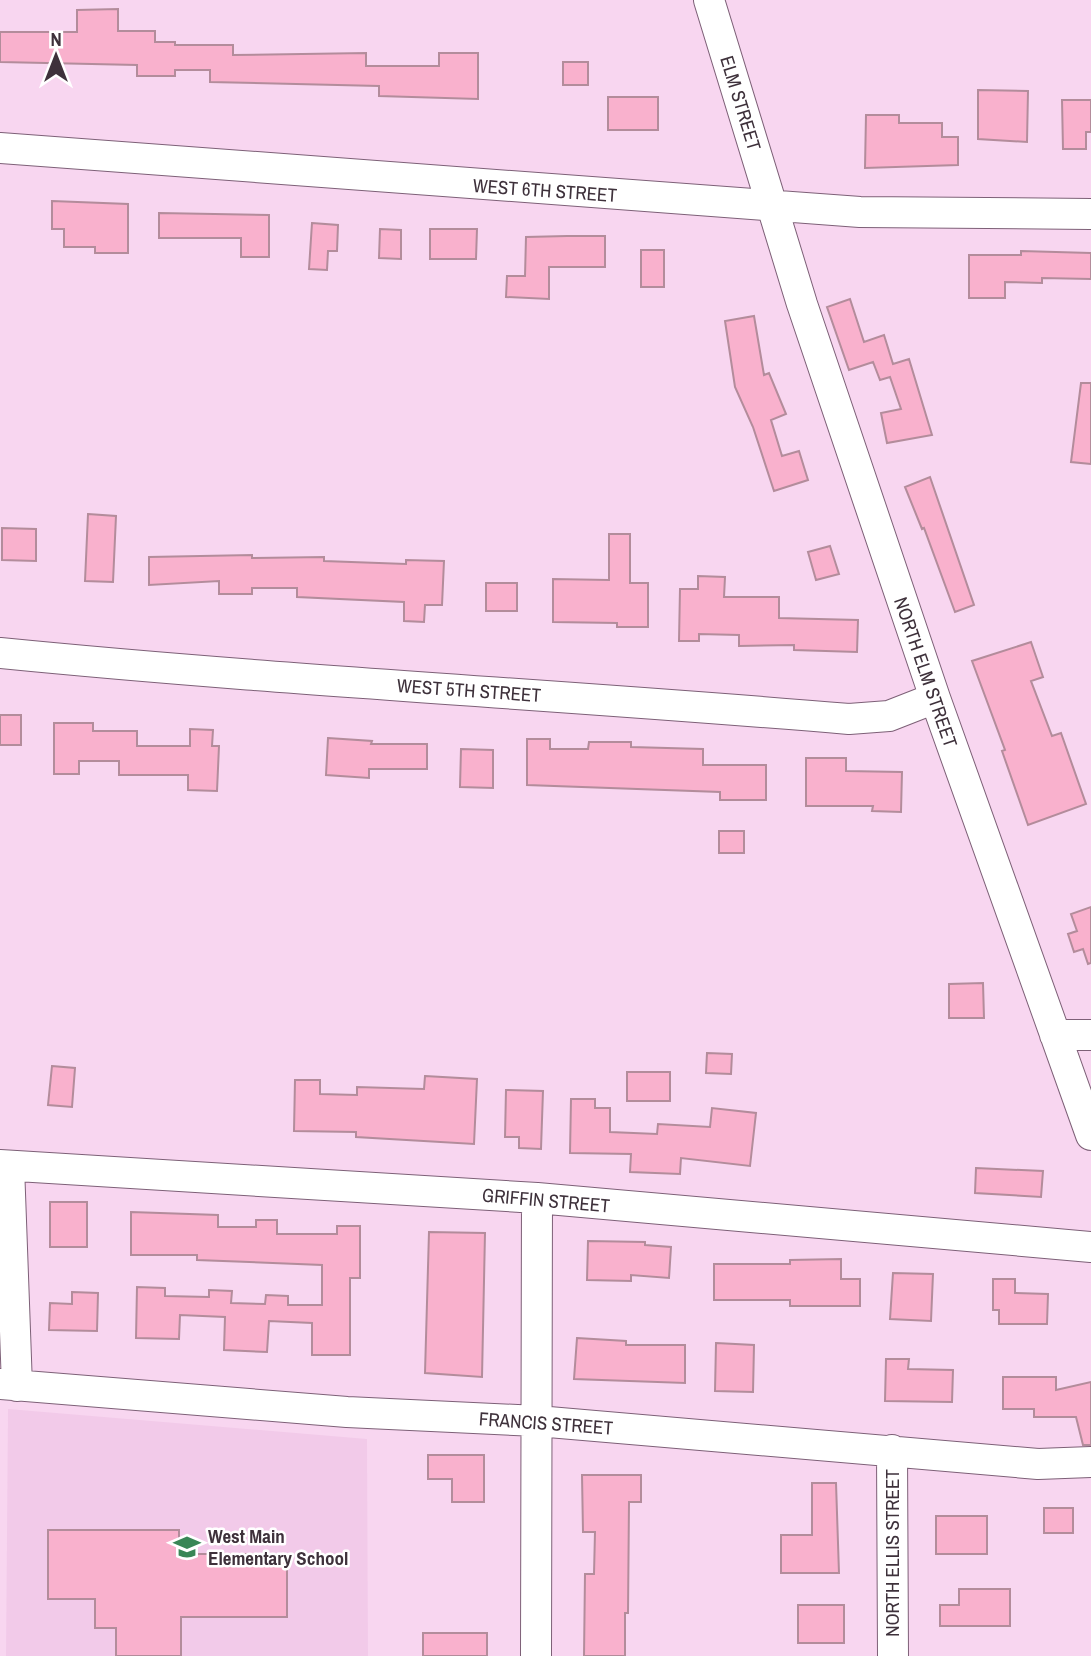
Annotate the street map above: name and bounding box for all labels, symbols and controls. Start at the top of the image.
north arrow [21,21,91,91]
text: N [50,26,62,52]
street label: ELM STREET [714,52,768,154]
street label: WEST 6TH STREET [472,172,618,208]
street label: NORTH ELM STREET [888,593,964,751]
street label: WEST 5TH STREET [396,672,542,708]
street label: GRIFFIN STREET [481,1181,611,1219]
street label: FRANCIS STREET [478,1405,614,1441]
street label: NORTH ELLIS STREET [879,1469,905,1637]
place label: West Main Elementary School [208,1523,348,1571]
school or university icon: West Main Elementary School [172,1532,202,1562]

